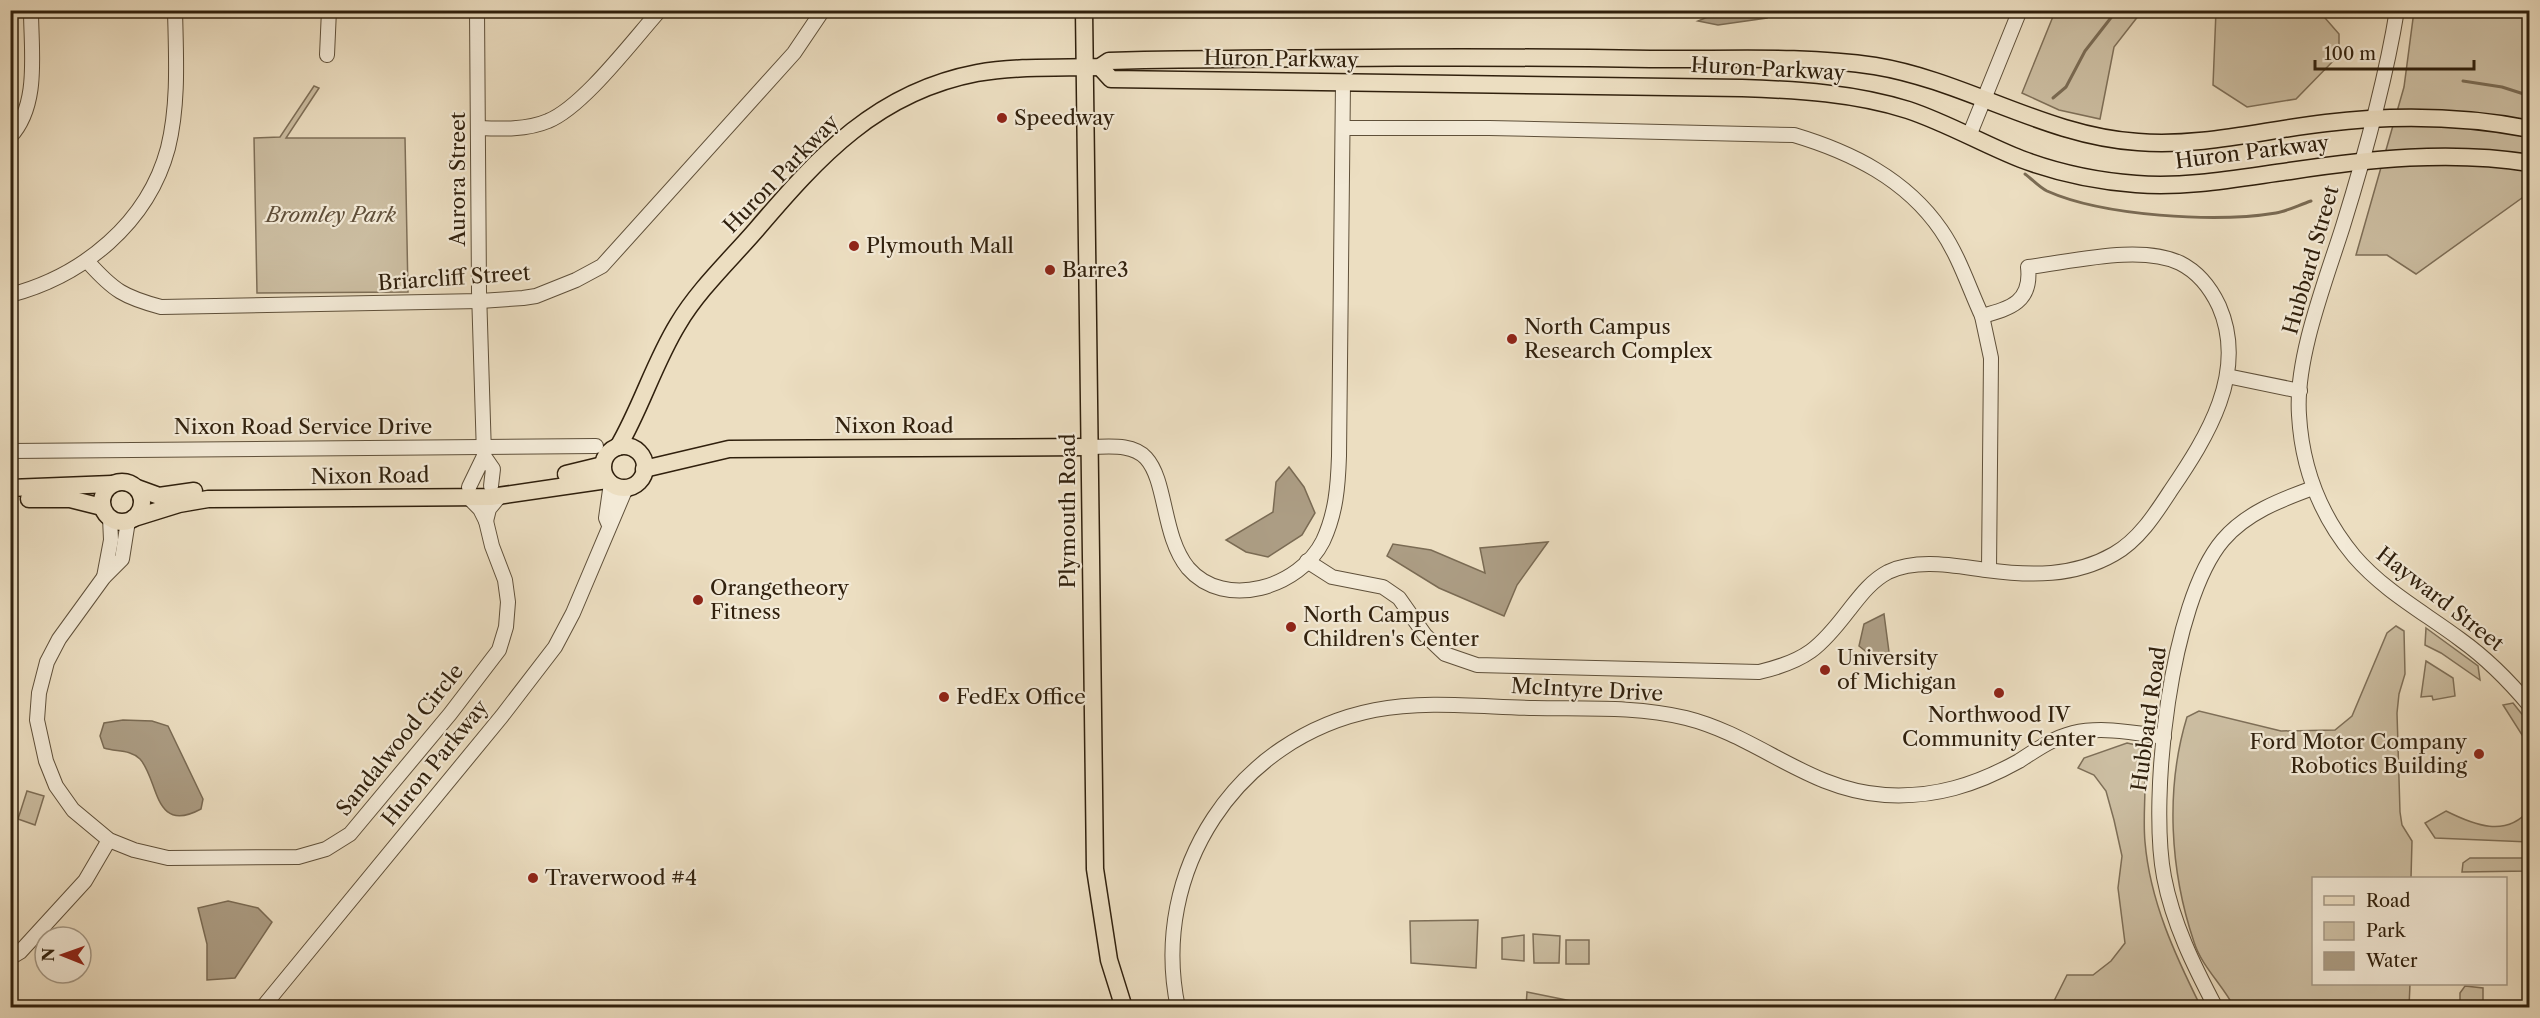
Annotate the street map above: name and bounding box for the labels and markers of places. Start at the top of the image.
place label: Speedway [1014,105,1115,130]
marker: Speedway [995,111,1009,125]
place label: Plymouth Mall [866,233,1014,258]
marker: Plymouth Mall [847,239,861,253]
place label: Barre3 [1062,257,1128,282]
marker: Barre3 [1043,263,1057,277]
place label: North Campus Research Complex [1524,314,1713,363]
marker: North Campus Research Complex [1505,332,1519,346]
place label: Orangetheory Fitness [710,575,849,624]
marker: Orangetheory Fitness [691,593,705,607]
place label: North Campus Children's Center [1303,602,1479,651]
marker: North Campus Children's Center [1284,620,1298,634]
place label: University of Michigan [1837,645,1956,694]
marker: University of Michigan [1818,663,1832,677]
place label: FedEx Office [956,684,1086,709]
marker: Northwood IV Community Center [1992,686,2006,700]
marker: FedEx Office [937,690,951,704]
place label: Northwood IV Community Center [1902,702,2096,751]
place label: Ford Motor Company Robotics Building [2250,729,2468,778]
marker: Ford Motor Company Robotics Building [2472,747,2486,761]
place label: Traverwood #4 [545,865,697,890]
marker: Traverwood #4 [526,871,540,885]

